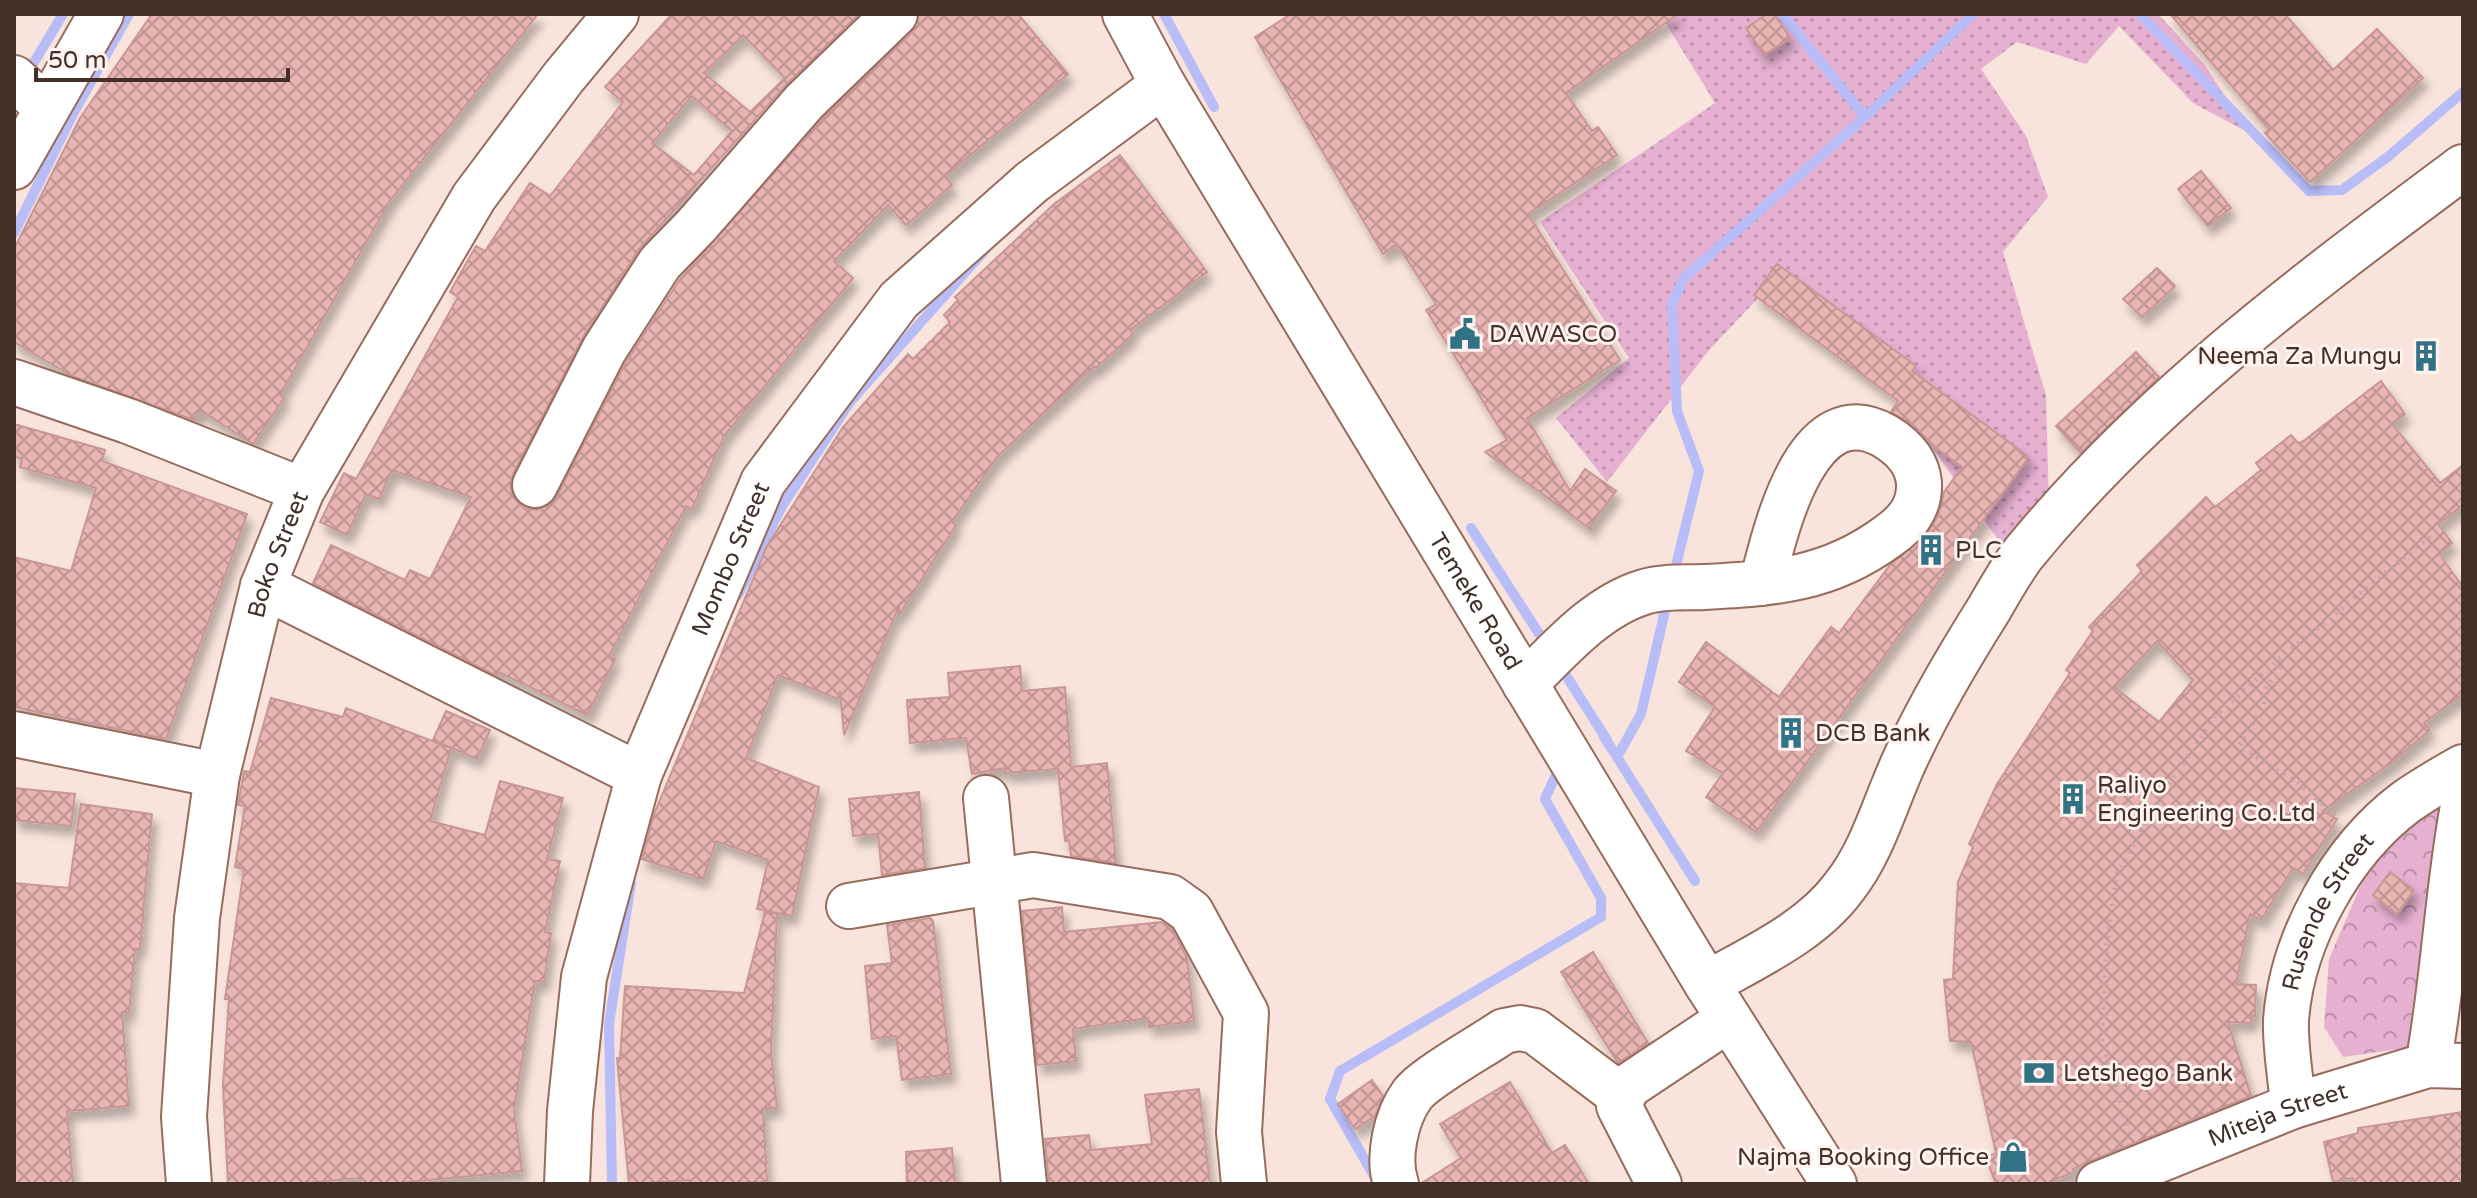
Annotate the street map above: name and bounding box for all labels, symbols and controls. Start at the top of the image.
scale bar [36,32,288,82]
text: 50 m [48,46,106,75]
public building icon: DAWASCO [1448,317,1482,351]
place label: DAWASCO [1489,320,1617,349]
building icon: Neema Za Mungu [2409,339,2443,373]
place label: Neema Za Mungu [2197,342,2402,371]
street label: Mombo Street [685,477,776,640]
street label: Boko Street [241,487,315,621]
street label: Temeke Road [1423,527,1528,675]
building icon: PLC [1914,533,1948,567]
place label: PLC [1955,536,2002,565]
building icon: DCB Bank [1774,716,1808,750]
place label: DCB Bank [1815,719,1930,748]
place label: Raliyo Engineering Co.Ltd [2097,771,2316,828]
building icon: Raliyo Engineering Co.Ltd [2056,782,2090,816]
street label: Rusende Street [2276,826,2380,993]
bank icon: Letshego Bank [2022,1056,2056,1090]
place label: Letshego Bank [2063,1059,2233,1088]
street label: Miteja Street [2204,1076,2351,1153]
shop icon: Najma Booking Office [1996,1140,2030,1174]
place label: Najma Booking Office [1737,1143,1989,1172]

